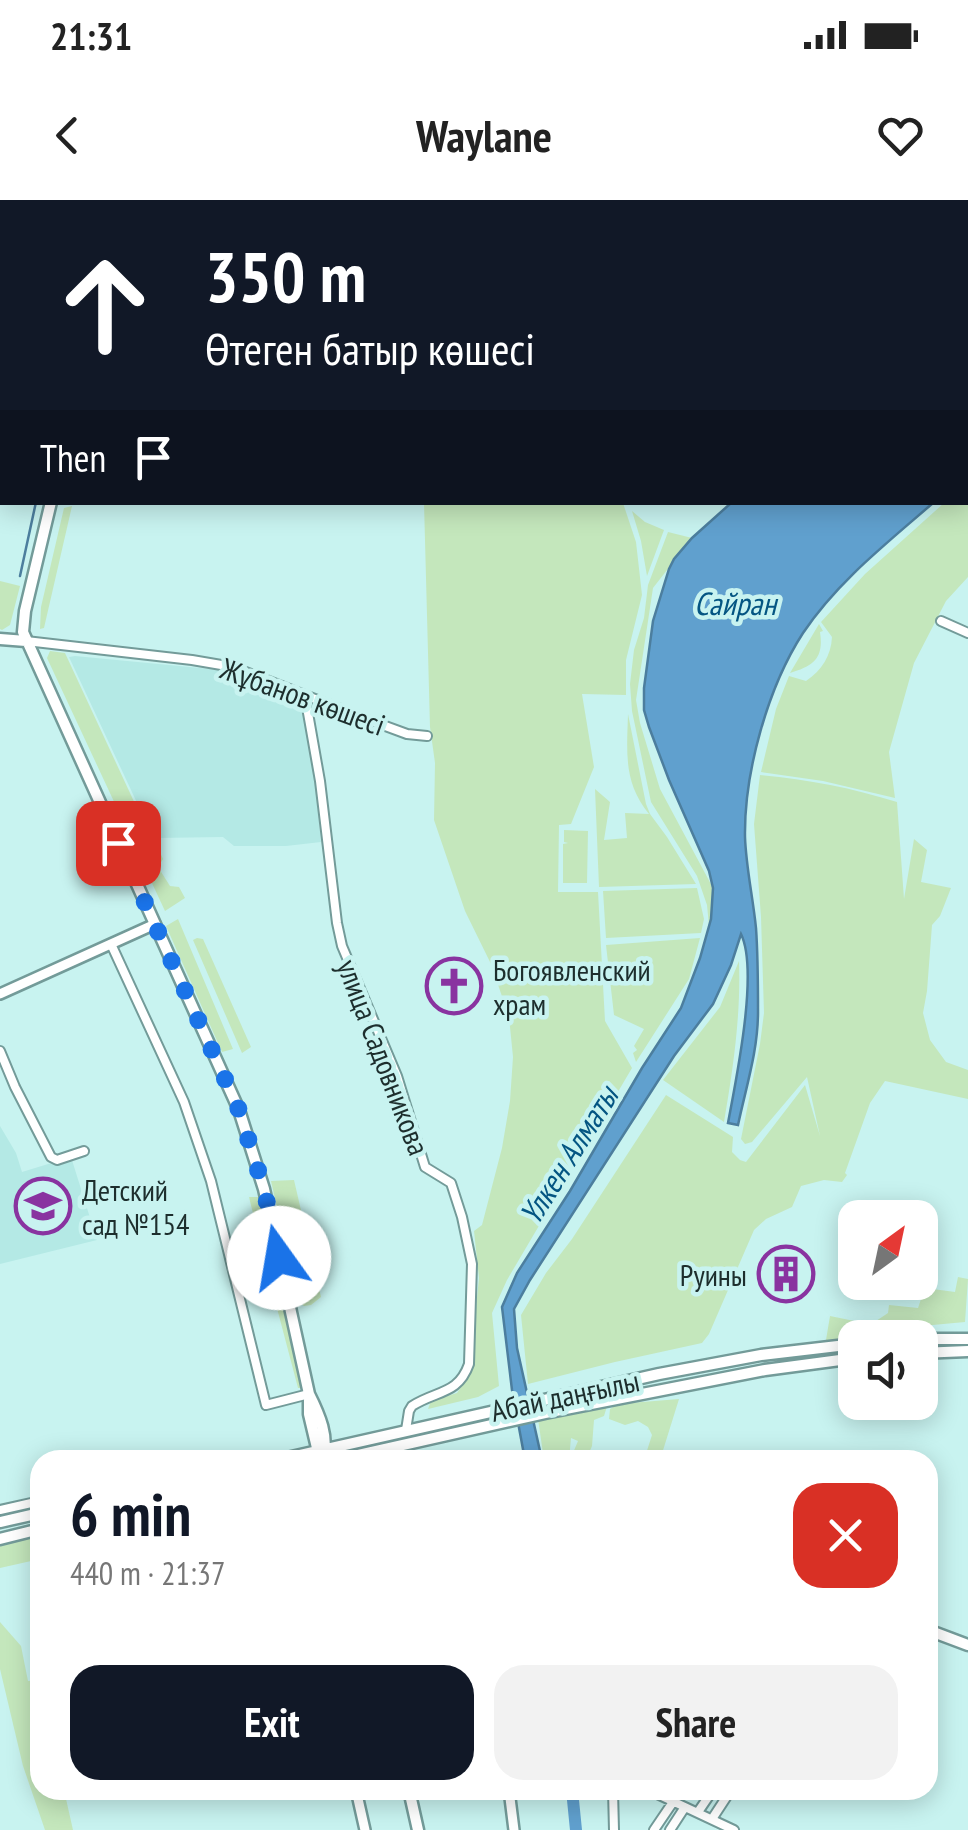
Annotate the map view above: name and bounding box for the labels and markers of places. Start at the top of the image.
pin [76,801,161,886]
place label: Богоявленский храм [493,950,651,1023]
church icon: Богоявленский храм [424,956,484,1016]
place label: Детский сад №154 [82,1170,189,1243]
school or university icon: Детский сад №154 [13,1176,73,1236]
building icon: Руины [756,1244,816,1304]
place label: Руины [680,1255,747,1294]

